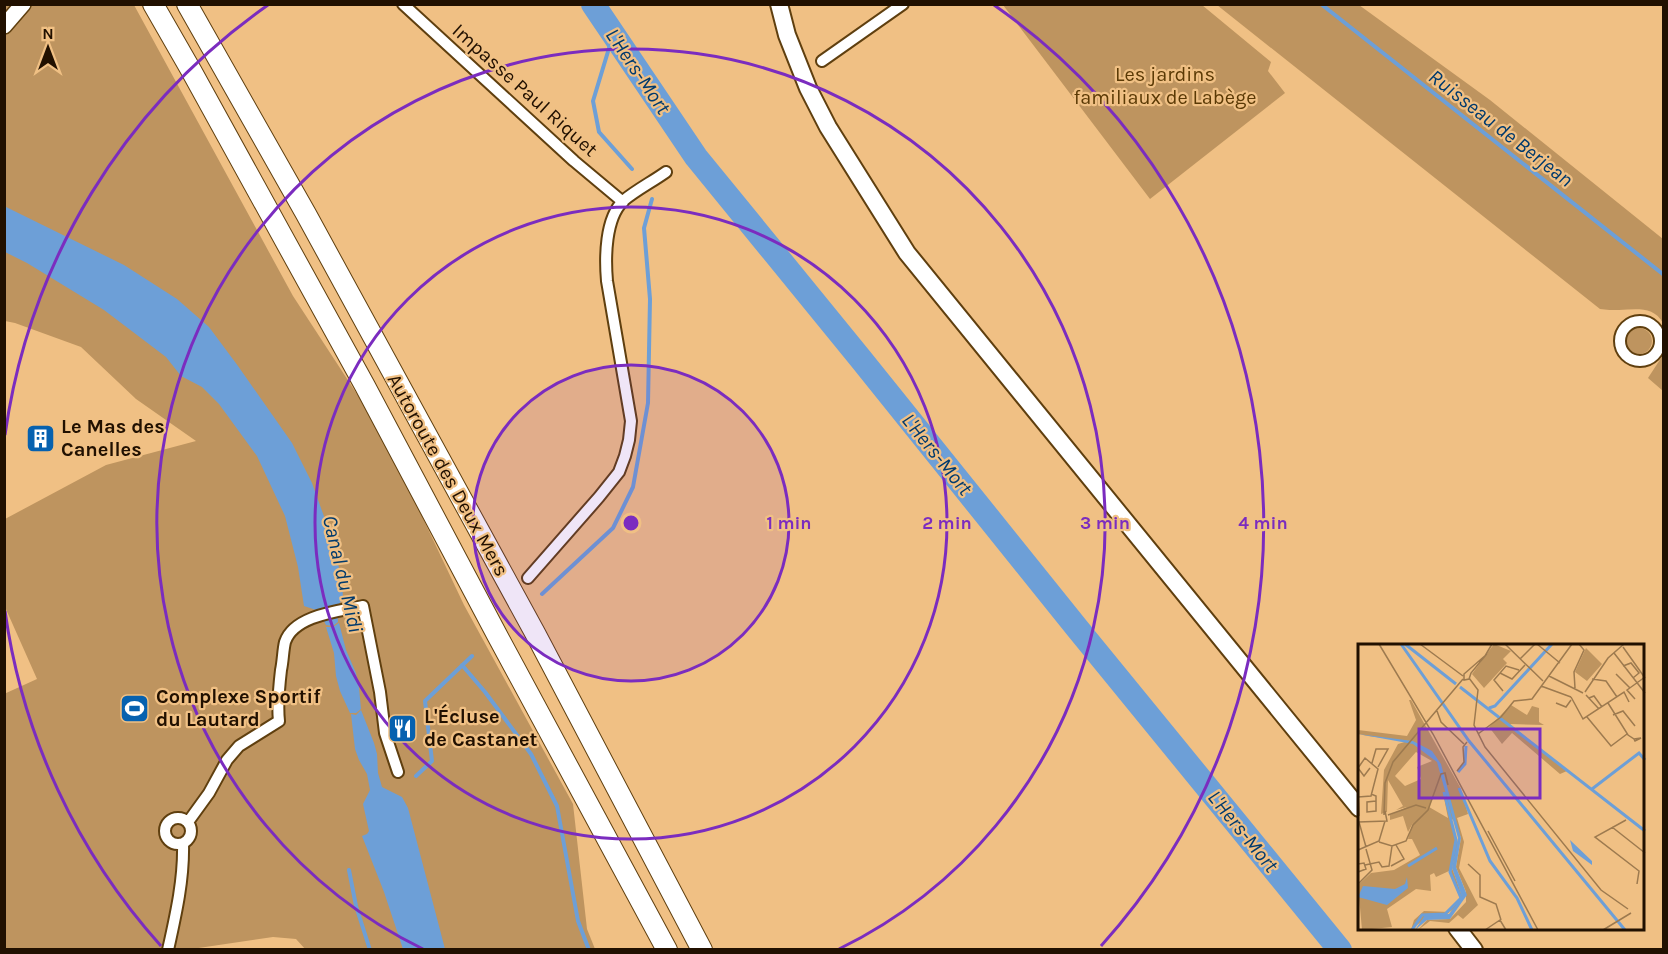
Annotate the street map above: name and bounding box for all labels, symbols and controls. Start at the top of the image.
north arrow [18,18,78,78]
street label: Impasse Paul Riquet [448,19,603,162]
text: N [42,24,54,43]
water label: L'Hers-Mort [601,24,676,119]
park label: Les jardins familiaux de Labège [1073,63,1257,109]
water label: Ruisseau de Berjean [1424,64,1578,192]
street label: Autoroute des Deux Mers [383,370,513,580]
water label: L'Hers-Mort [897,408,978,500]
place label: Le Mas des Canelles [61,415,165,461]
building icon: Le Mas des Canelles [24,422,56,454]
text: 1 min [766,512,812,534]
text: 2 min [922,512,972,534]
text: 3 min [1080,512,1130,534]
text: 4 min [1238,512,1288,534]
water label: Canal du Midi [318,513,368,635]
centre of rings [621,513,641,533]
inset map [1358,644,1644,930]
place label: Complexe Sportif du Lautard [156,685,321,731]
sports icon: Complexe Sportif du Lautard [119,692,151,724]
place label: L'Écluse de Castanet [424,703,538,751]
restaurant icon: L'Écluse de Castanet [387,712,419,744]
water label: L'Hers-Mort [1203,785,1284,877]

